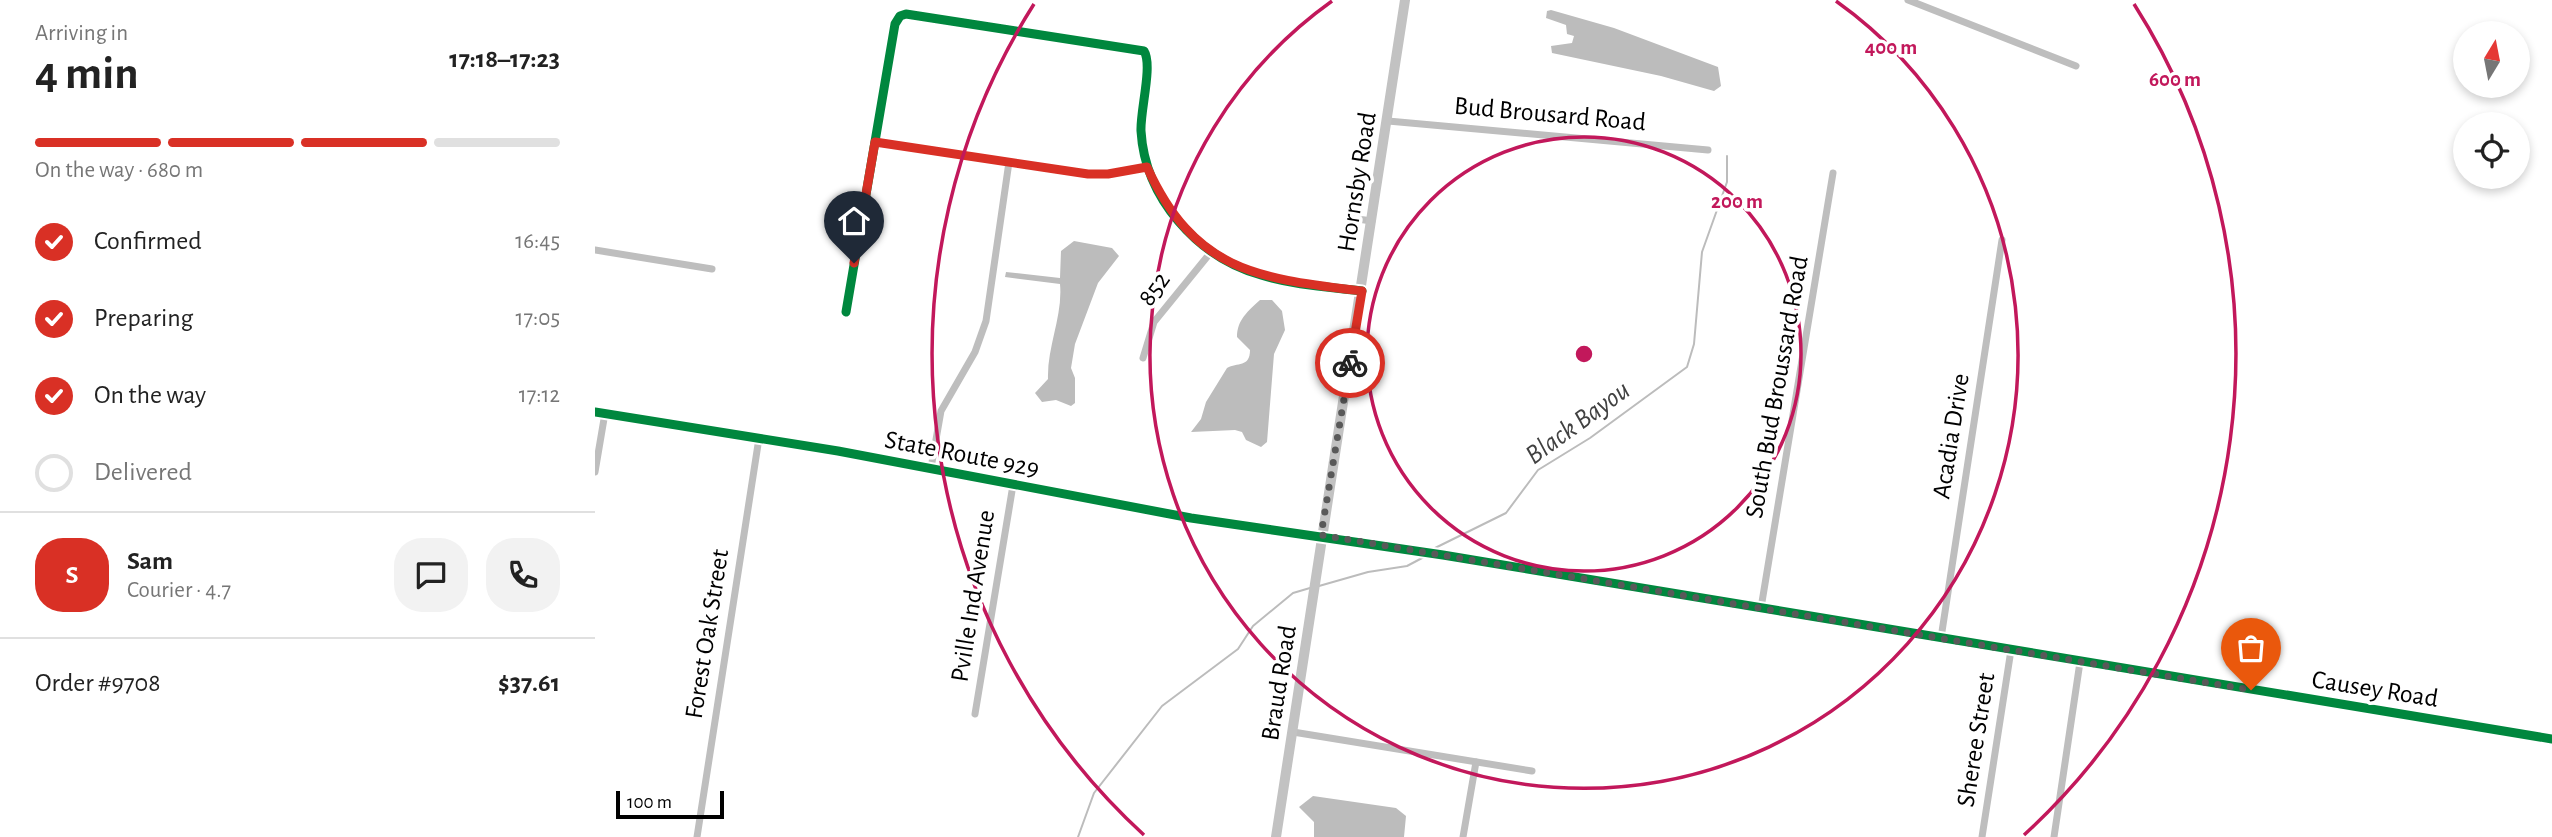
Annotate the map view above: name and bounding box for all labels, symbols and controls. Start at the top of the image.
north arrow [2453,21,2531,98]
map controls [2453,21,2530,189]
text: Arriving in [35,22,128,45]
text: 400 m [1865,37,1917,58]
text: 17:18–17:23 [449,46,560,72]
text: 4 min [35,51,139,97]
text: 600 m [2149,69,2201,90]
street label: Bud Brousard Road [1453,93,1647,135]
street label: Hornsby Road [1333,110,1381,254]
button: locate [2453,112,2530,189]
text: On the way · 680 m [35,159,203,182]
pin [824,191,884,263]
text: 200 m [1711,191,1763,212]
icon: home [835,202,873,240]
icon: check [35,223,73,261]
text: Confirmed [94,228,202,254]
text: 16:45 [515,230,560,253]
street label: South Bud Broussard Road [1741,254,1813,520]
street label: 852 [1133,267,1175,311]
icon: check [35,300,73,338]
text: Preparing [94,305,193,331]
text: 17:05 [515,307,560,330]
courier [1315,328,1385,398]
centre of rings [1572,342,1596,366]
icon: bike [1331,344,1369,382]
street label: Acadia Drive [1928,372,1974,500]
water label: Black Bayou [1521,376,1635,470]
icon: check [35,377,73,415]
text: On the way [94,382,206,408]
text: 17:12 [519,384,560,407]
street label: State Route 929 [883,426,1041,482]
text: Delivered [94,459,192,485]
street label: Pville Ind Avenue [947,508,999,684]
button: chat [394,538,468,612]
button: phone [486,538,560,612]
street label: Forest Oak Street [681,547,733,721]
text: Sam [127,548,173,574]
text: S [66,562,78,588]
text: Courier · 4.7 [127,579,231,602]
pin [2221,618,2281,690]
street label: Braud Road [1257,623,1301,743]
icon: bag [2232,629,2270,667]
street label: Causey Road [2310,666,2440,712]
text: Order #9708 [35,670,161,696]
text: $37.61 [498,670,560,696]
street label: Sheree Street [1953,671,1999,809]
scale bar [616,788,725,820]
text: 100 m [627,793,672,812]

